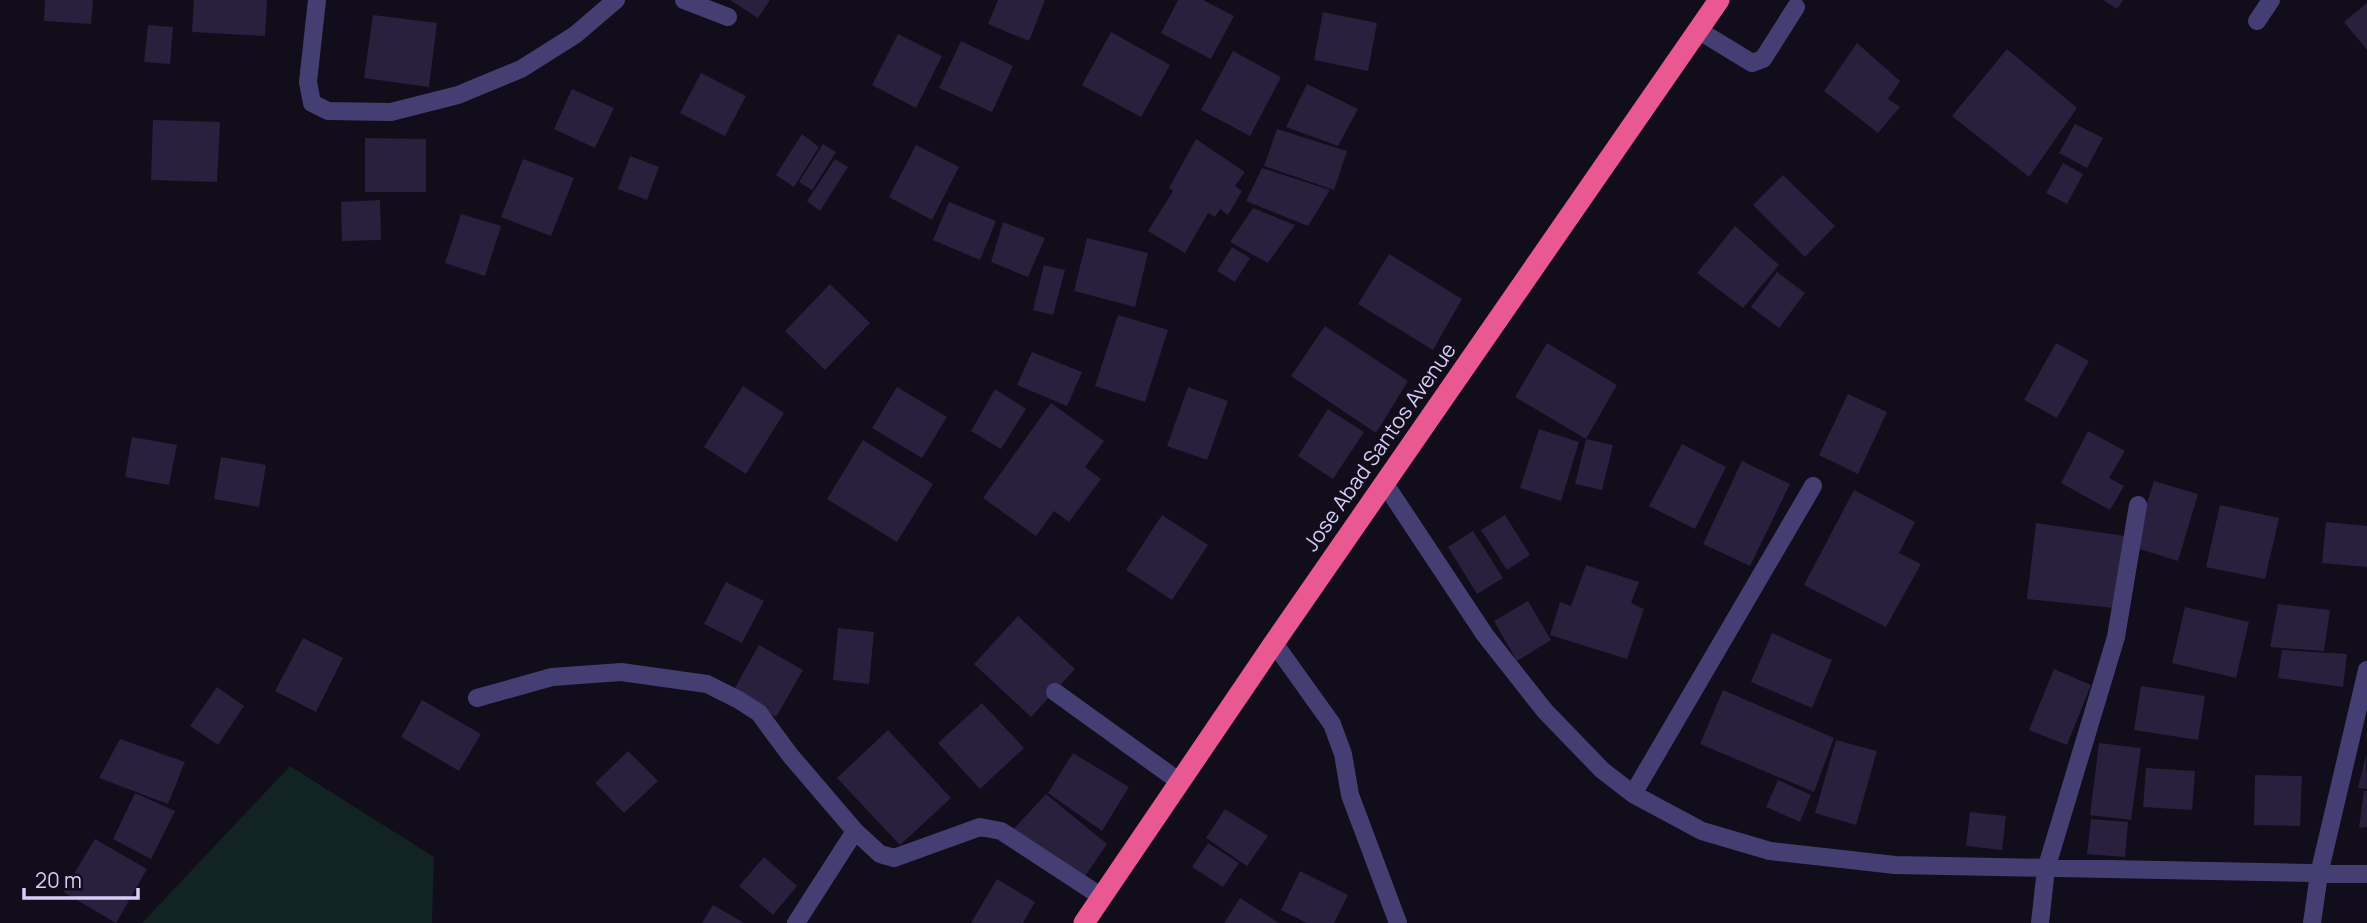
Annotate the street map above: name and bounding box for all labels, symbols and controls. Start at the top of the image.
street label: Jose Abad Santos Avenue [1297,337,1462,556]
scale bar [24,856,138,900]
text: 20 m [35,866,82,894]

